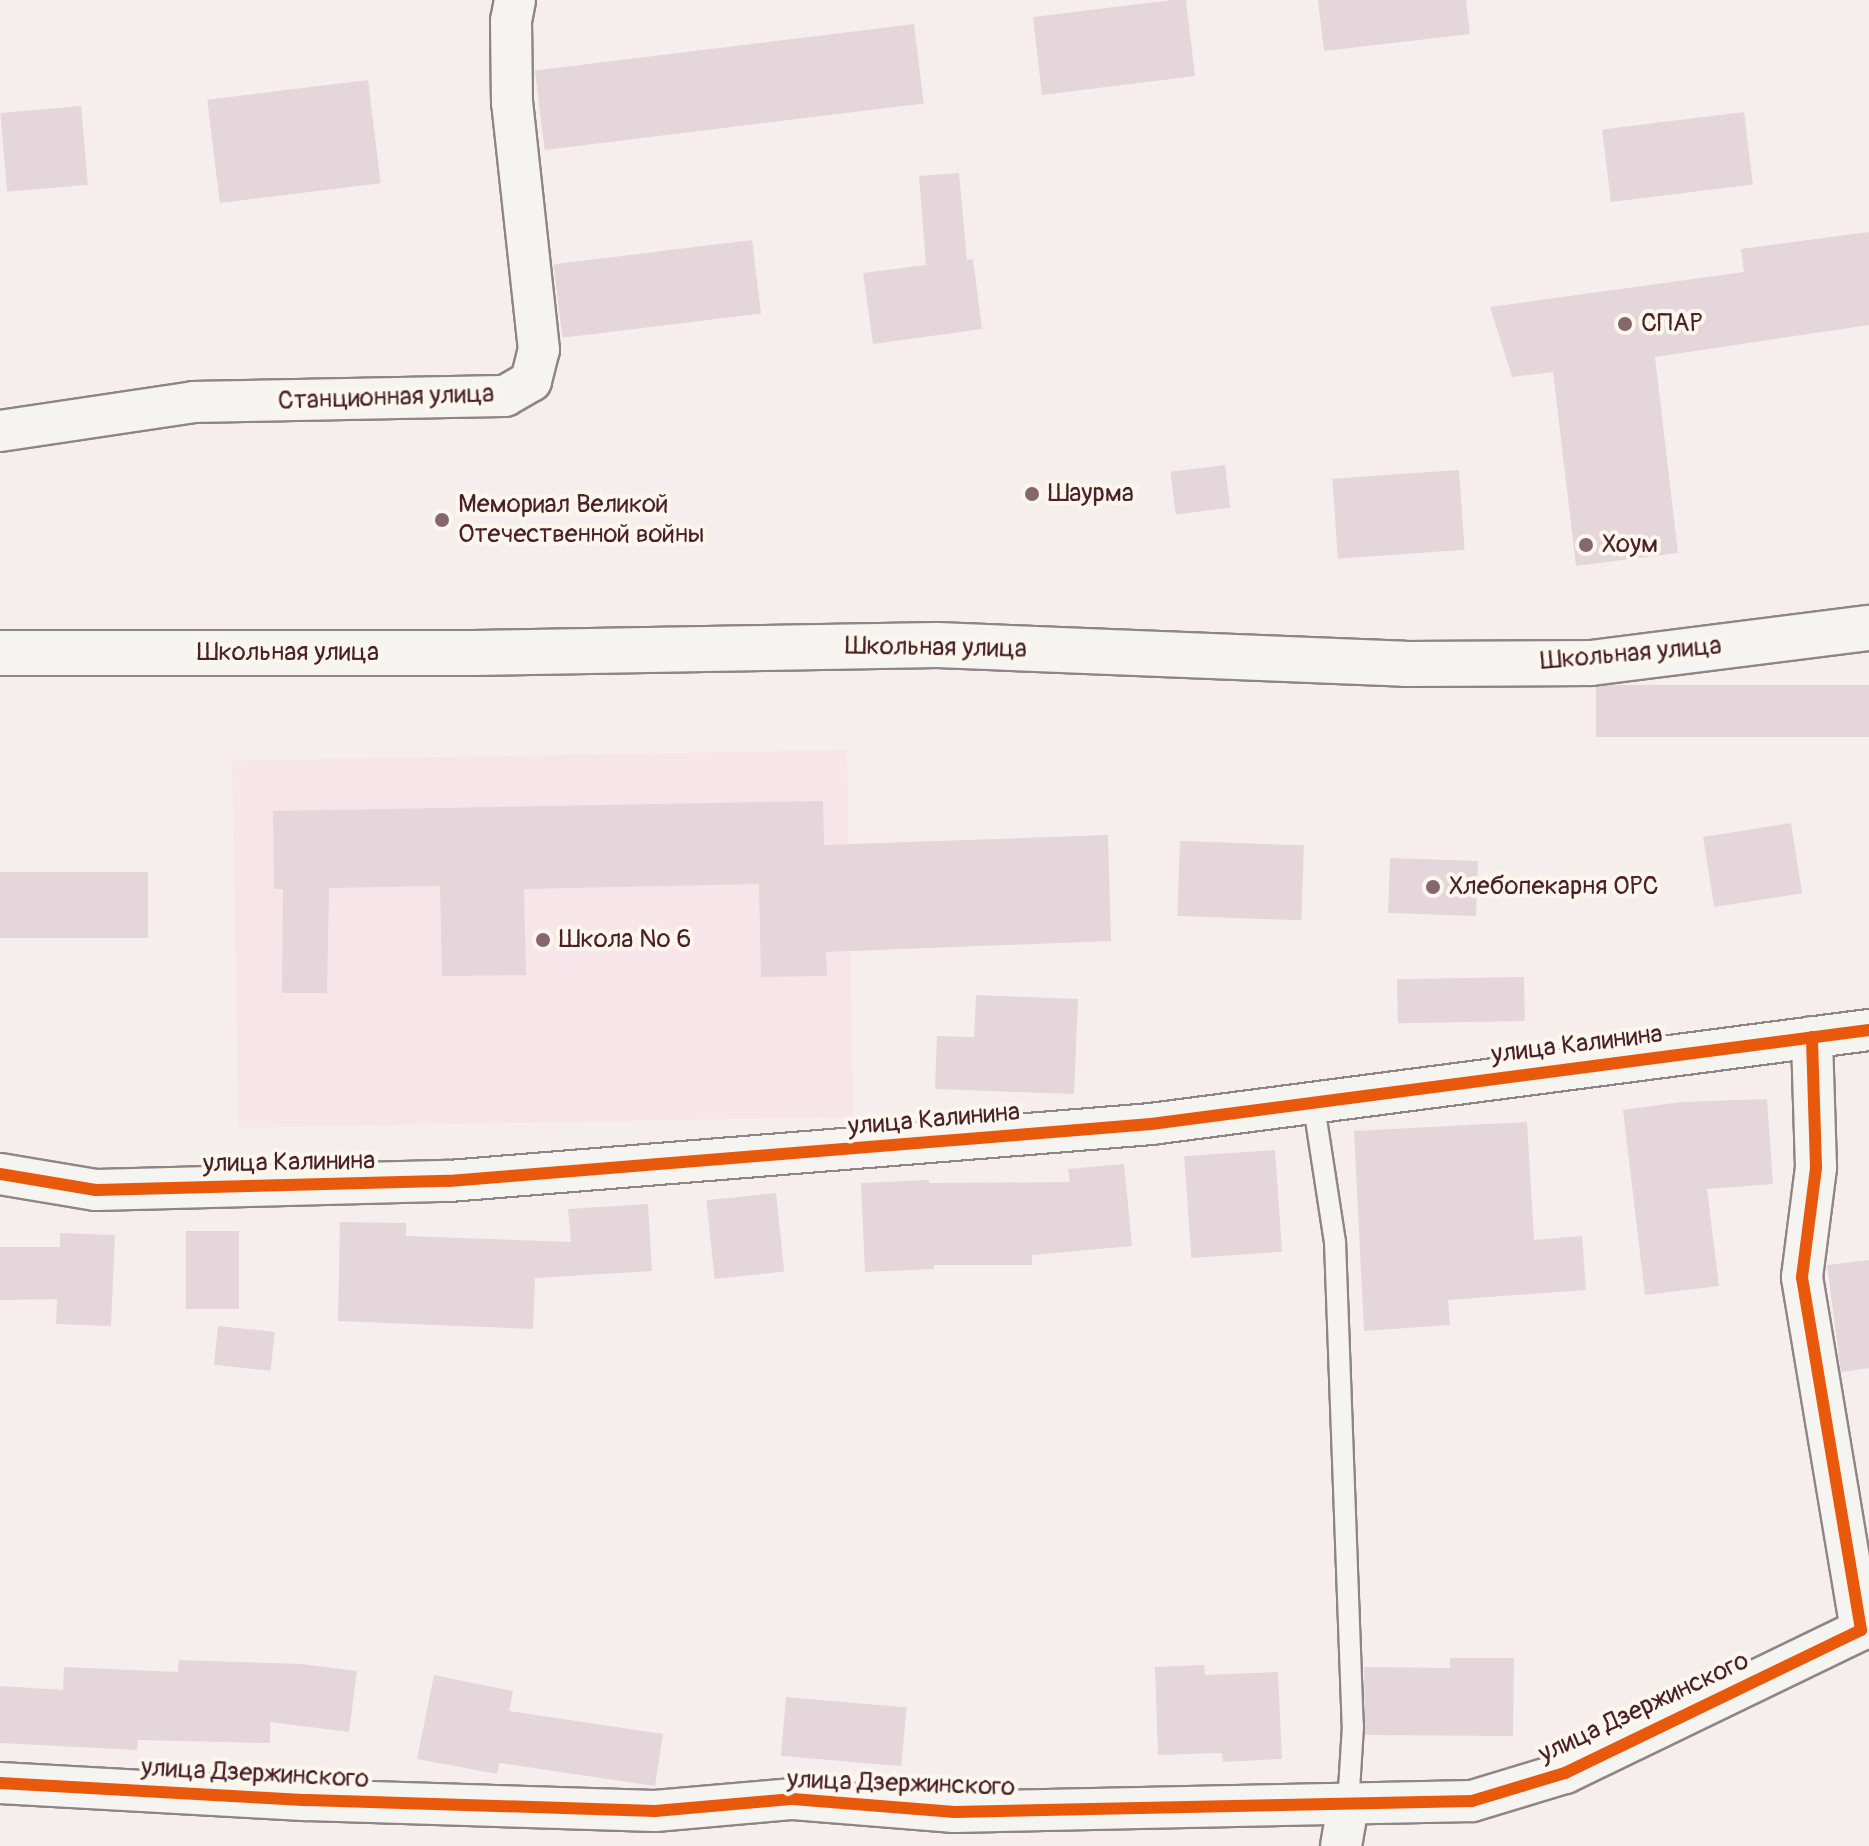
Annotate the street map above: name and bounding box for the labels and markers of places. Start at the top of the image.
place label: СПАР [1641,308,1702,340]
marker: СПАР [1616,315,1634,333]
place label: Шаурма [1048,478,1134,510]
marker: Шаурма [1023,485,1041,503]
place label: Мемориал Великой Отечественной войны [458,489,705,550]
marker: Мемориал Великой Отечественной войны [433,511,451,529]
place label: Хоум [1602,529,1658,561]
marker: Хоум [1577,536,1595,554]
place label: Хлебопекарня ОРС [1449,871,1658,903]
marker: Хлебопекарня ОРС [1424,878,1442,896]
place label: Школа № 6 [559,924,691,956]
marker: Школа № 6 [534,931,552,949]

